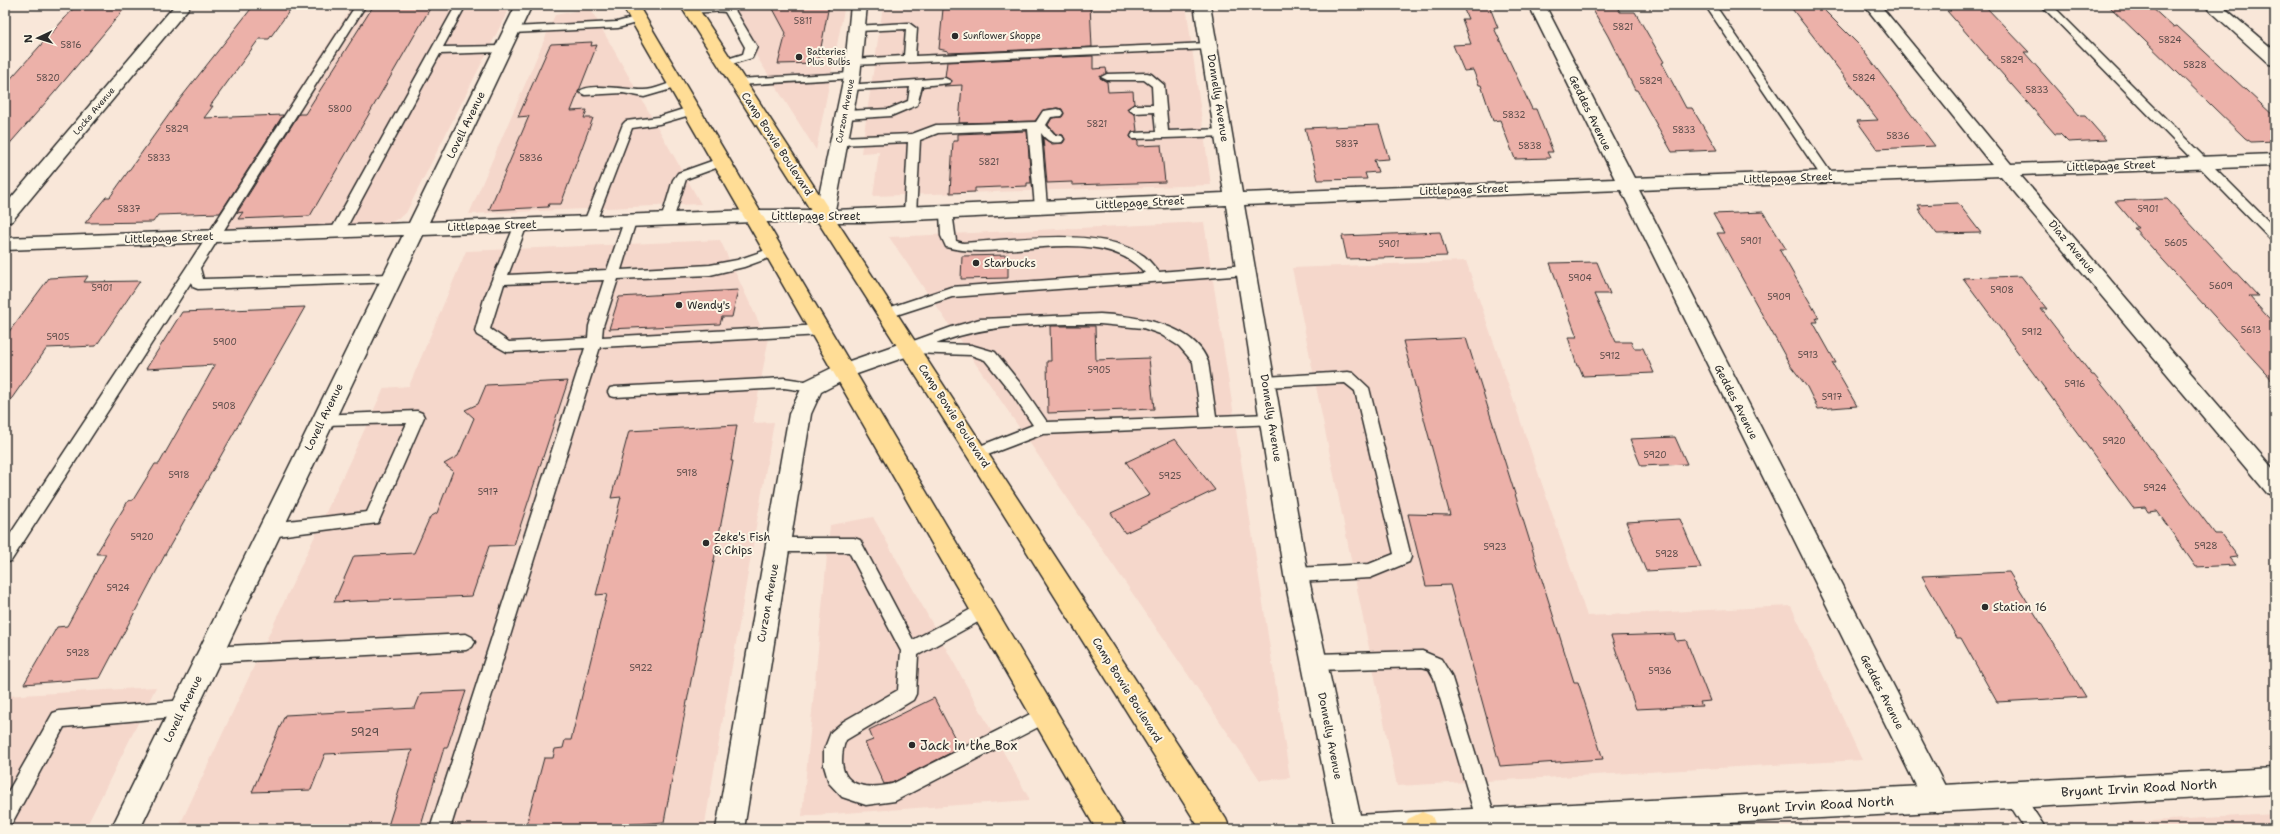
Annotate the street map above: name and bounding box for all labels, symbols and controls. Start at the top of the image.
house number: 5811 [794,15,812,27]
north arrow [18,18,58,58]
house number: 5821 [1613,21,1633,33]
place label: Sunflower Shoppe [963,30,1041,42]
marker: Sunflower Shoppe [950,31,960,41]
text: N [21,34,36,44]
house number: 5824 [2158,34,2182,46]
house number: 5816 [60,39,82,51]
place label: Batteries Plus Bulbs [807,46,850,68]
marker: Batteries Plus Bulbs [794,52,804,62]
street label: Donnelly Avenue [1204,53,1232,143]
house number: 5829 [2000,54,2024,66]
house number: 5828 [2183,59,2207,71]
house number: 5820 [36,72,60,84]
house number: 5824 [1852,72,1876,84]
street label: Geddes Avenue [1565,73,1615,153]
house number: 5829 [1639,75,1663,87]
street label: Curzon Avenue [833,78,857,144]
street label: Locke Avenue [70,84,118,138]
house number: 5833 [2025,84,2049,96]
street label: Lovell Avenue [443,89,489,161]
street label: Camp Bowie Boulevard [738,89,816,199]
house number: 5800 [328,103,352,115]
house number: 5832 [1502,109,1526,121]
house number: 5821 [1087,118,1107,130]
house number: 5829 [165,123,189,135]
house number: 5833 [1672,124,1696,136]
house number: 5836 [1886,130,1910,142]
house number: 5837 [1336,138,1358,150]
house number: 5838 [1518,140,1542,152]
house number: 5833 [147,152,171,164]
house number: 5836 [519,152,543,164]
house number: 5821 [979,156,999,168]
street label: Littlepage Street [2066,157,2156,175]
street label: Littlepage Street [1743,169,1833,187]
street label: Littlepage Street [1419,181,1509,199]
street label: Littlepage Street [1095,193,1185,213]
house number: 5837 [118,203,140,215]
house number: 5901 [2137,203,2159,215]
street label: Littlepage Street [771,209,861,224]
street label: Littlepage Street [447,217,537,235]
street label: Diaz Avenue [2045,217,2099,277]
street label: Littlepage Street [124,229,214,247]
house number: 5901 [1740,235,1762,247]
house number: 5605 [2164,237,2188,249]
house number: 5901 [1378,238,1400,250]
place label: Starbucks [984,256,1036,271]
marker: Starbucks [971,258,981,268]
house number: 5904 [1568,272,1592,284]
house number: 5609 [2209,280,2233,292]
house number: 5901 [91,282,113,294]
house number: 5908 [1990,284,2014,296]
house number: 5909 [1767,291,1791,303]
place label: Wendy's [687,298,730,313]
marker: Wendy's [674,300,684,310]
house number: 5613 [2241,324,2261,336]
house number: 5912 [2022,326,2042,338]
house number: 5905 [47,331,69,343]
house number: 5900 [213,336,237,348]
house number: 5913 [1798,349,1818,361]
house number: 5912 [1600,350,1620,362]
street label: Camp Bowie Boulevard [915,361,993,471]
street label: Geddes Avenue [1711,362,1761,442]
house number: 5905 [1088,364,1110,376]
street label: Donnelly Avenue [1257,373,1285,463]
house number: 5916 [2065,378,2085,390]
street label: Lovell Avenue [301,381,347,453]
house number: 5917 [1822,391,1842,403]
house number: 5908 [212,400,236,412]
house number: 5920 [2102,435,2126,447]
house number: 5920 [1643,449,1667,461]
house number: 5918 [676,467,698,479]
house number: 5918 [168,469,190,481]
house number: 5925 [1159,470,1181,482]
house number: 5924 [2144,482,2166,494]
house number: 5917 [478,486,498,498]
place label: Zeke's Fish & Chips [714,530,771,558]
house number: 5920 [130,531,154,543]
marker: Zeke's Fish & Chips [701,538,711,548]
house number: 5928 [2194,540,2218,552]
house number: 5923 [1483,541,1507,553]
house number: 5928 [1655,548,1679,560]
street label: Curzon Avenue [754,562,782,644]
house number: 5924 [107,582,129,594]
place label: Station 16 [1993,600,2047,615]
marker: Station 16 [1980,602,1990,612]
street label: Camp Bowie Boulevard [1089,635,1165,745]
house number: 5928 [66,647,90,659]
street label: Geddes Avenue [1857,652,1907,732]
house number: 5922 [629,662,653,674]
house number: 5936 [1648,665,1672,677]
street label: Lovell Avenue [160,673,206,745]
street label: Donnelly Avenue [1314,691,1346,781]
house number: 5929 [351,725,379,740]
place label: Jack in the Box [920,737,1017,754]
marker: Jack in the Box [907,740,917,750]
street label: Bryant Irvin Road North [2060,775,2218,801]
street label: Bryant Irvin Road North [1737,792,1895,818]

